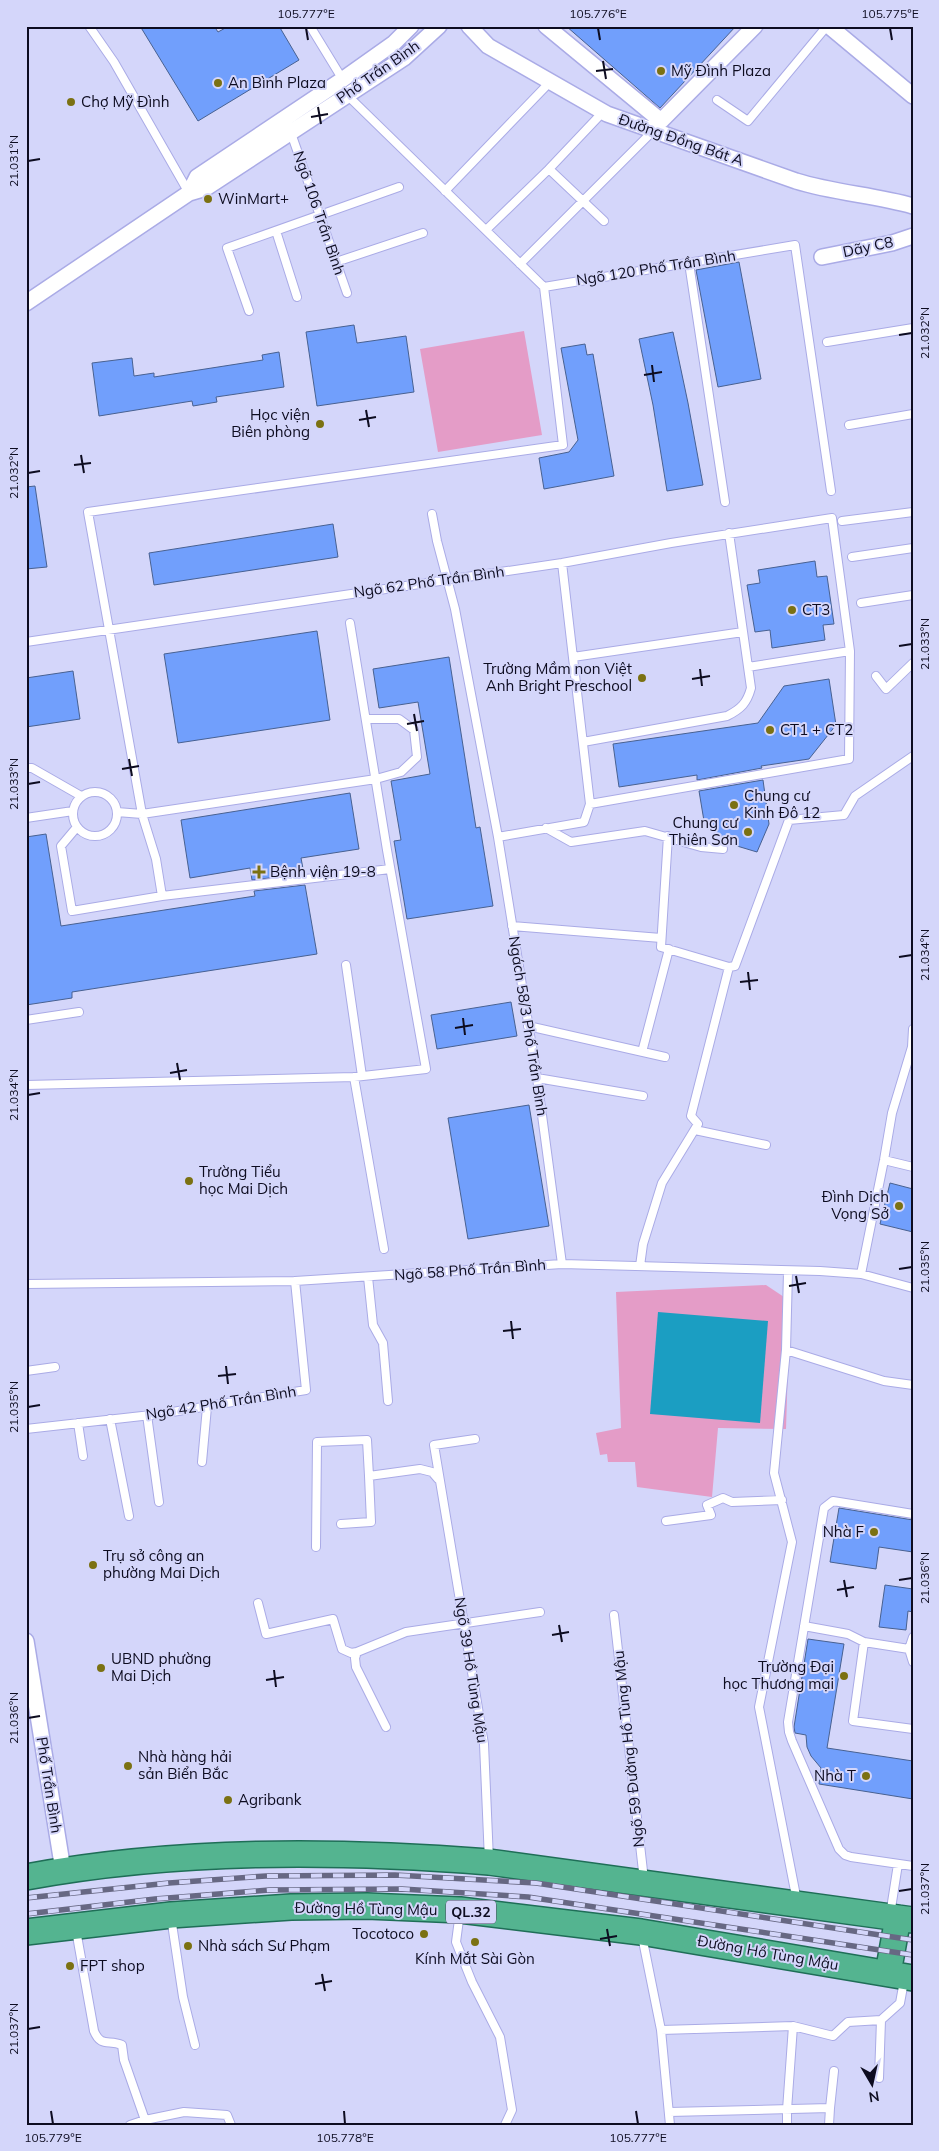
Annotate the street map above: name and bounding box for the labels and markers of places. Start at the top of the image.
place label: Mỹ Đình Plaza [671,61,771,80]
marker: Mỹ Đình Plaza [655,65,667,77]
place label: An Bình Plaza [228,73,326,92]
marker: An Bình Plaza [212,77,224,89]
place label: Chợ Mỹ Đình [81,92,170,111]
marker: Chợ Mỹ Đình [65,96,77,108]
place label: WinMart+ [218,189,289,208]
marker: WinMart+ [202,193,214,205]
place label: Học viện Biên phòng [231,405,310,441]
marker: Học viện Biên phòng [314,418,326,430]
place label: CT3 [802,600,830,619]
marker: CT3 [786,604,798,616]
place label: Trường Mầm non Việt Anh Bright Preschool [483,659,632,695]
marker: Trường Mầm non Việt Anh Bright Preschool [636,672,648,684]
place label: CT1 + CT2 [780,720,853,739]
marker: CT1 + CT2 [764,724,776,736]
place label: Chung cư Kinh Đô 12 [744,786,820,822]
marker: Chung cư Kinh Đô 12 [728,799,740,811]
place label: Chung cư Thiên Sơn [669,813,739,849]
marker: Chung cư Thiên Sơn [742,826,754,838]
place label: Bệnh viện 19-8 [270,862,376,881]
marker: Bệnh viện 19-8 [252,865,266,879]
place label: Trường Tiểu học Mai Dịch [199,1162,288,1198]
marker: Trường Tiểu học Mai Dịch [183,1175,195,1187]
place label: Đình Dịch Vọng Sở [822,1187,889,1223]
marker: Đình Dịch Vọng Sở [893,1200,905,1212]
place label: Nhà F [823,1522,864,1541]
marker: Nhà F [868,1526,880,1538]
place label: Trụ sở công an phường Mai Dịch [103,1546,220,1582]
marker: Trụ sở công an phường Mai Dịch [87,1559,99,1571]
place label: UBND phường Mai Dịch [111,1649,211,1685]
place label: Trường Đại học Thương mại [723,1657,834,1693]
marker: UBND phường Mai Dịch [95,1662,107,1674]
marker: Trường Đại học Thương mại [838,1670,850,1682]
place label: Nhà hàng hải sản Biển Bắc [138,1747,232,1783]
marker: Nhà hàng hải sản Biển Bắc [122,1760,134,1772]
place label: Nhà T [814,1766,856,1785]
marker: Nhà T [860,1770,872,1782]
place label: Agribank [238,1790,302,1809]
marker: Agribank [222,1794,234,1806]
place label: Tocotoco [352,1924,414,1943]
marker: Tocotoco [418,1928,430,1940]
place label: Nhà sách Sư Phạm [198,1936,330,1955]
marker: Kính Mắt Sài Gòn [469,1936,481,1948]
marker: Nhà sách Sư Phạm [182,1940,194,1952]
place label: Kính Mắt Sài Gòn [415,1949,535,1968]
place label: FPT shop [80,1956,145,1975]
marker: FPT shop [64,1960,76,1972]

